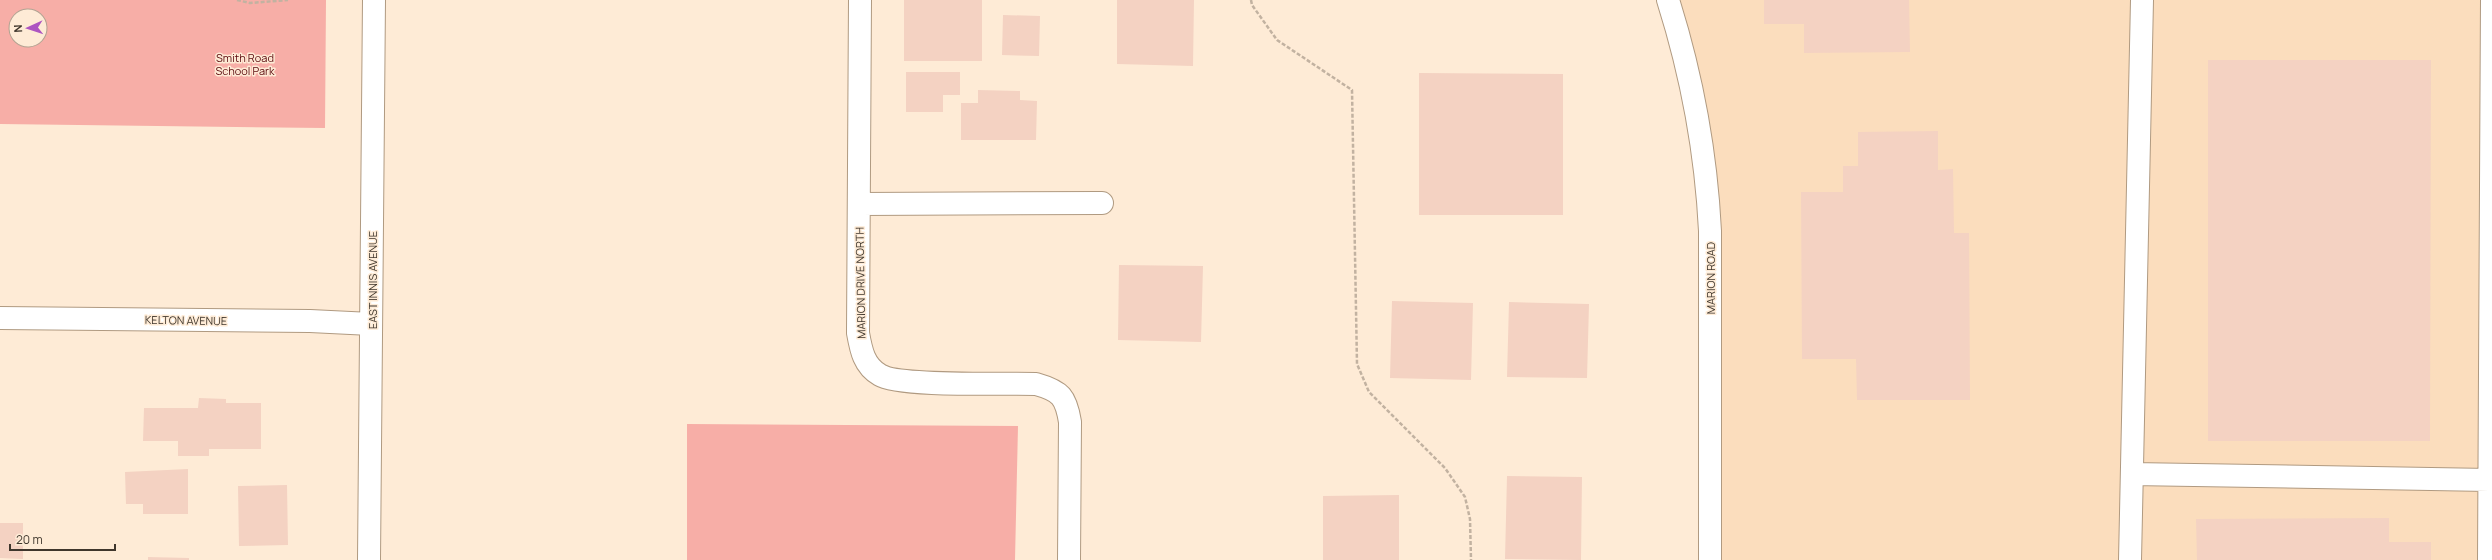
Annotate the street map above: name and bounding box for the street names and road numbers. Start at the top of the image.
street label: MARION DRIVE NORTH [852,227,868,339]
street label: EAST INNIS AVENUE [365,231,380,329]
street label: MARION ROAD [1703,242,1718,314]
street label: KELTON AVENUE [145,312,227,328]

